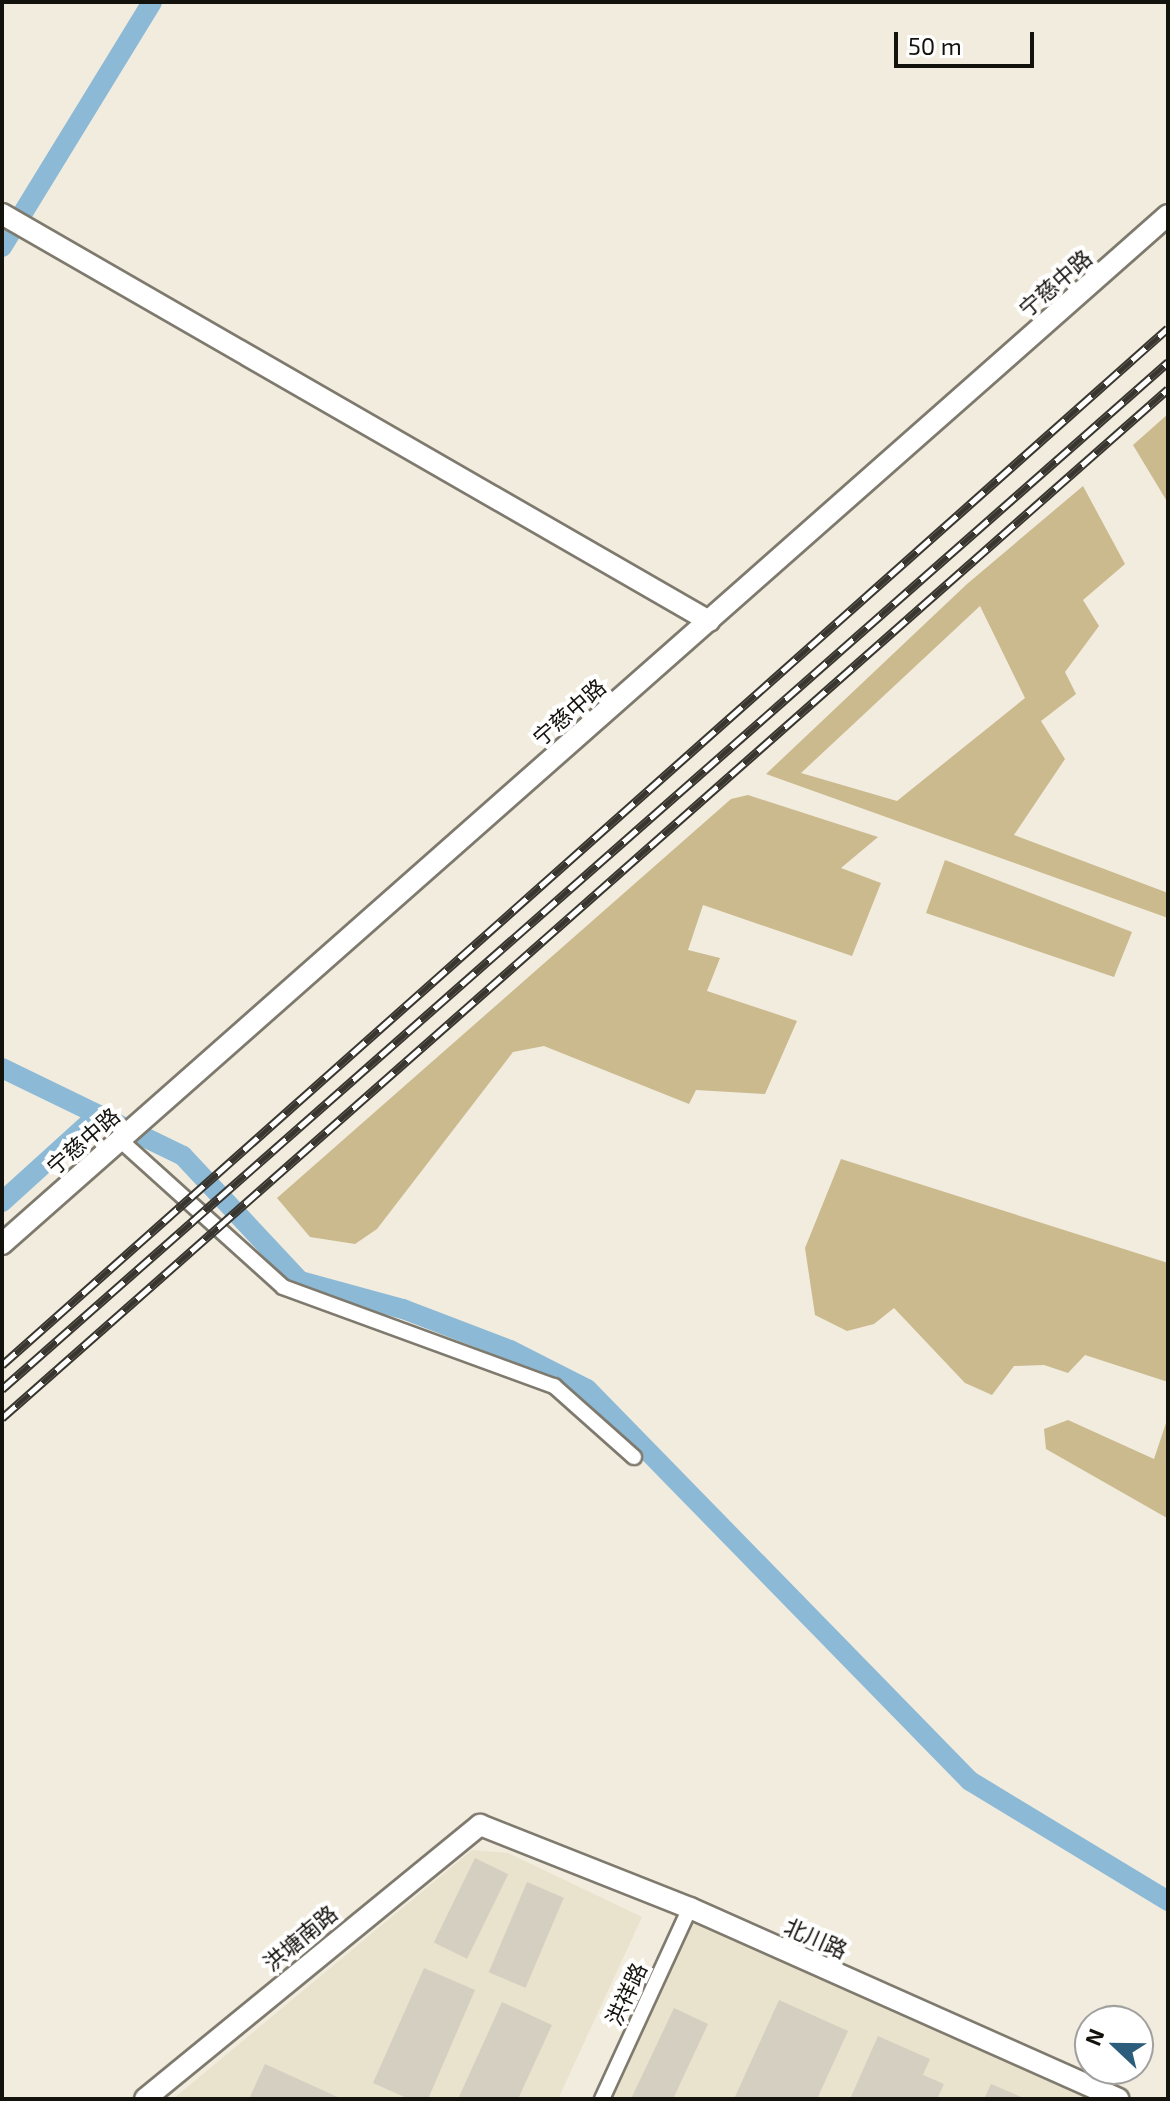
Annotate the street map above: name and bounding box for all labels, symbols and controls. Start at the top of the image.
scale bar [898,16,1038,66]
text: 50 m [908,31,962,60]
street label: 宁慈中路 [1013,244,1097,322]
street label: 宁慈中路 [527,673,611,751]
street label: 宁慈中路 [41,1102,125,1180]
street label: 洪塘南路 [258,1900,342,1976]
street label: 北川路 [780,1913,852,1963]
street label: 洪祥路 [600,1959,652,2029]
north arrow [1074,2005,1154,2085]
text: N [1079,2025,1109,2049]

